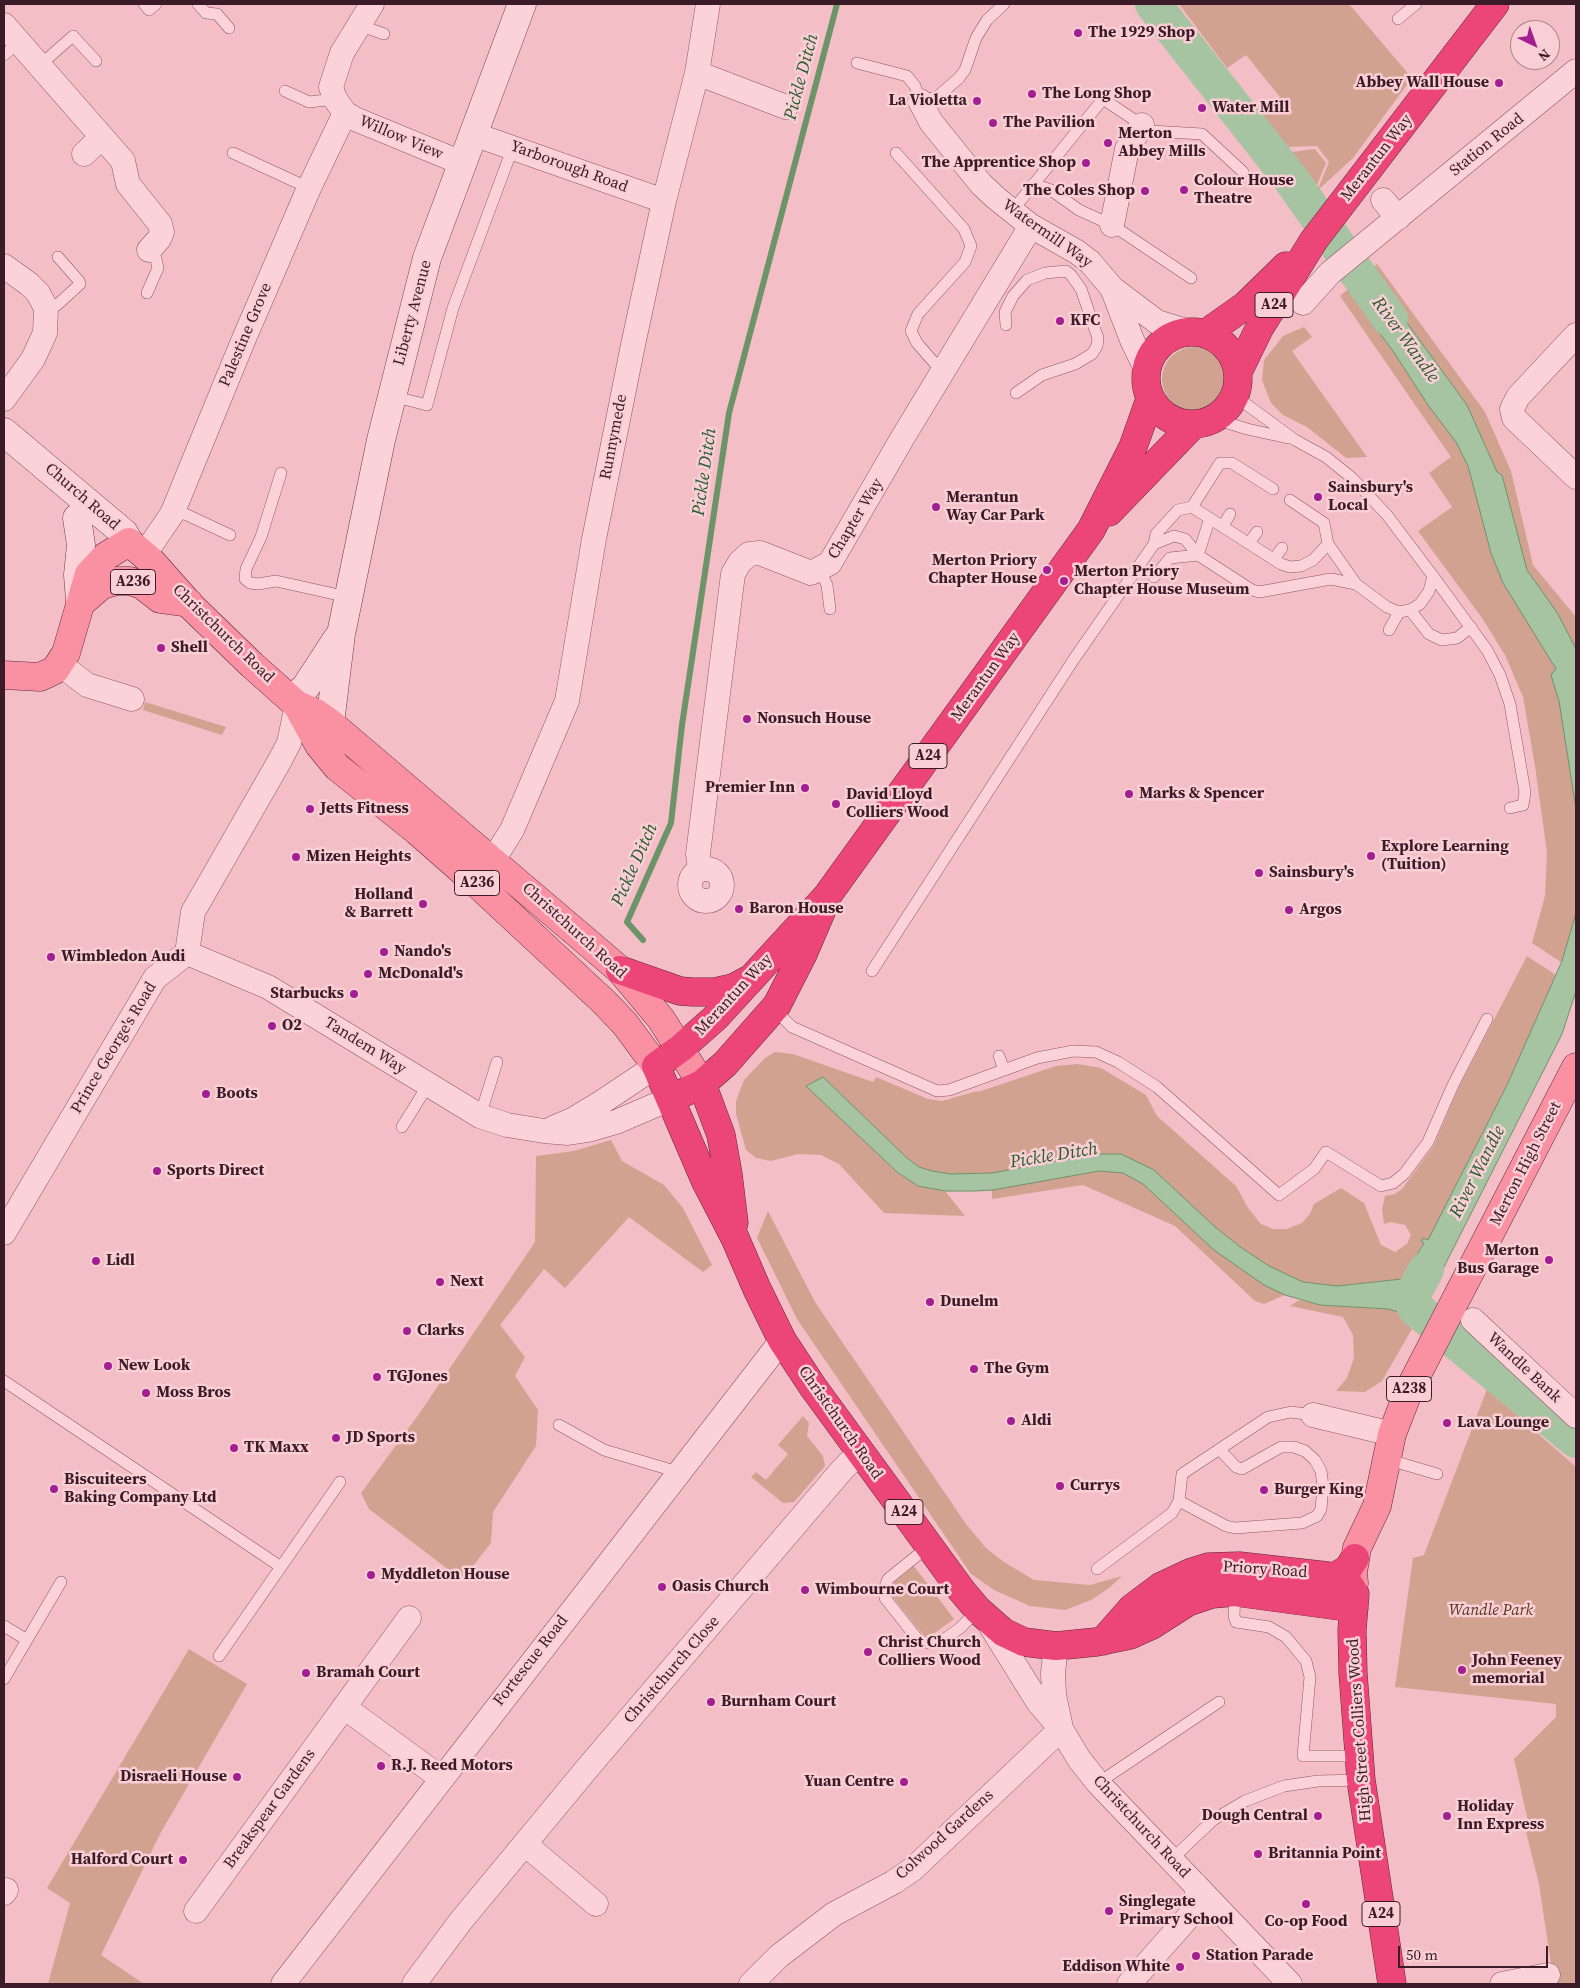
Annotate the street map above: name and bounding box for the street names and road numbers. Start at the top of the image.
street label: Station Road [1446,109,1528,181]
street label: Merantun Way [1337,111,1417,205]
street label: Willow View [356,112,446,164]
street label: Yarborough Road [508,137,630,197]
street label: Watermill Way [998,196,1096,272]
street label: Liberty Avenue [390,258,436,368]
street label: Palestine Grove [215,280,277,390]
road number: A24 [1255,292,1293,318]
street label: Runnymede [596,393,632,481]
street label: Church Road [41,459,123,535]
street label: Chapter Way [824,475,888,563]
road number: A236 [110,570,156,594]
street label: Christchurch Road [168,581,278,687]
street label: Merantun Way [947,629,1025,725]
road number: A24 [909,744,947,768]
road number: A236 [454,870,500,896]
street label: Christchurch Road [518,879,630,983]
street label: Merantun Way [691,950,777,1040]
street label: Prince George's Road [67,979,161,1117]
street label: Tandem Way [321,1013,409,1079]
street label: Merton High Street [1486,1099,1566,1229]
street label: Wandle Bank [1483,1329,1565,1407]
street label: Christchurch Road [794,1363,886,1483]
road number: A238 [1386,1376,1432,1402]
road number: A24 [885,1500,923,1524]
street label: Priory Road [1222,1557,1308,1583]
street label: Fortescue Road [490,1612,572,1710]
street label: Christchurch Close [620,1612,724,1728]
street label: High Street Colliers Wood [1344,1638,1376,1822]
street label: Breakspear Gardens [220,1745,320,1873]
street label: Christchurch Road [1088,1772,1194,1882]
street label: Colwood Gardens [892,1786,998,1884]
road number: A24 [1362,1902,1400,1926]

